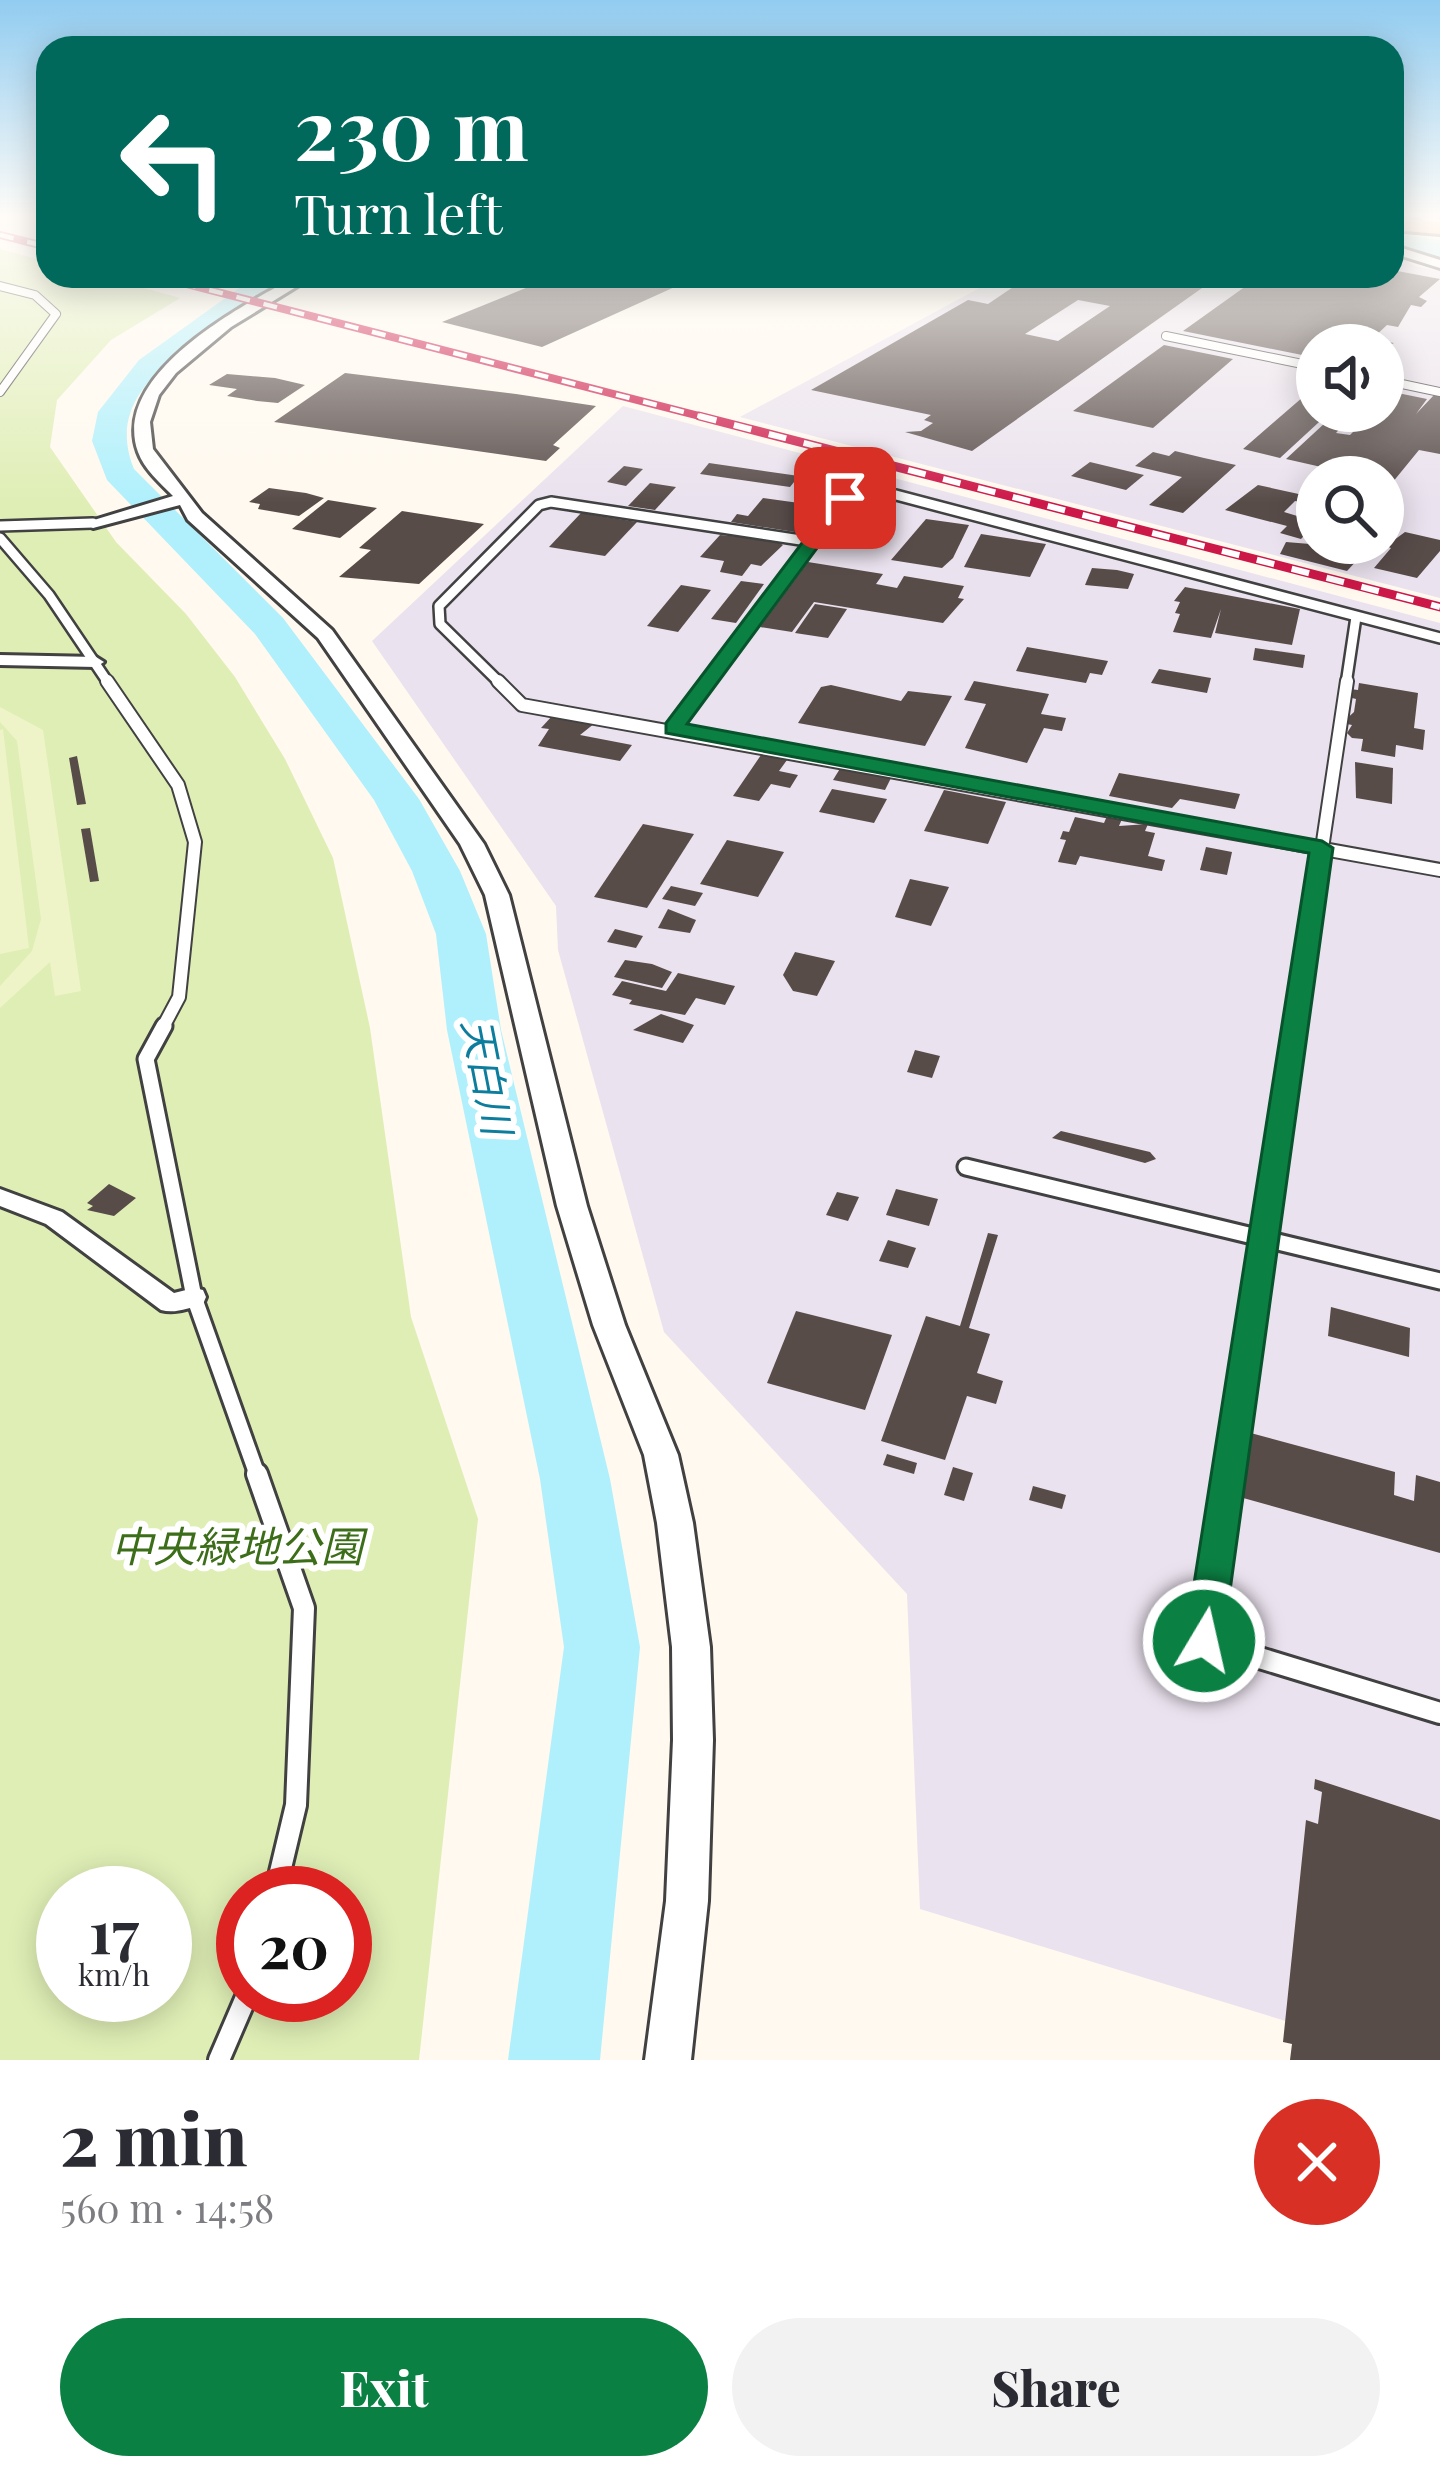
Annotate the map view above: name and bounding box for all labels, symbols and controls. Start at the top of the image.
text: 230 m [294,70,529,182]
icon: left [96,84,252,240]
text: Turn left [294,177,503,249]
map controls [1296,324,1404,564]
button: sound [1296,324,1404,432]
pin [794,447,896,549]
button: search [1296,456,1404,564]
icon: arrive [812,465,878,531]
water label: 天白川 [452,1014,526,1142]
park label: 中央緑地公園 [111,1517,368,1573]
position arrow [1141,1578,1267,1704]
speed limit sign: 20 [216,1866,372,2022]
text: 17 [89,1889,139,1969]
text: km/h [78,1954,150,1994]
text: 2 min [60,2088,248,2184]
button: close [1254,2099,1380,2225]
text: 560 m · 14:58 [60,2181,274,2233]
button: Exit [60,2318,708,2456]
button: Share [732,2318,1380,2456]

